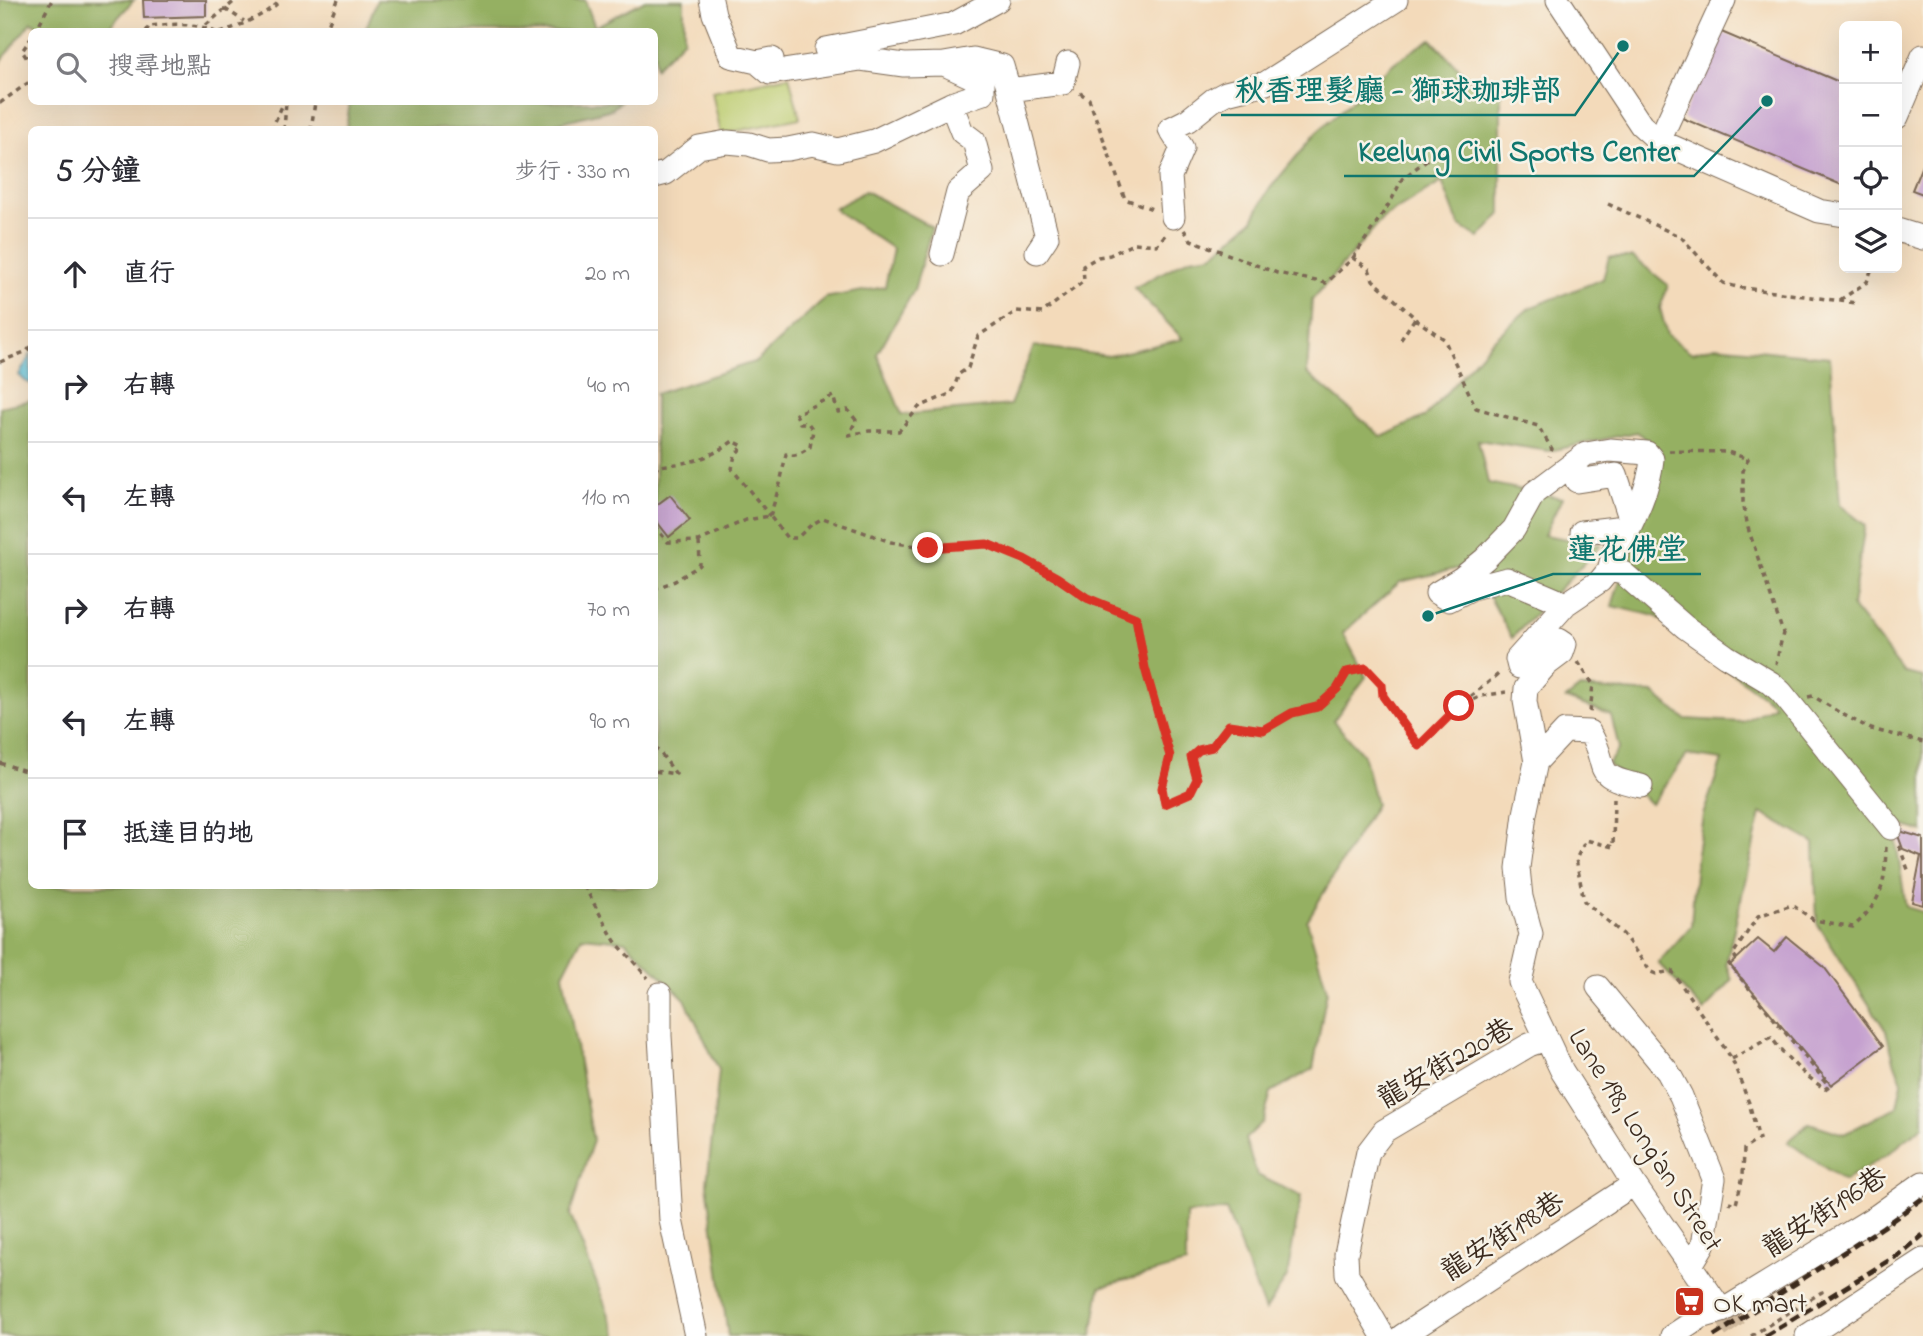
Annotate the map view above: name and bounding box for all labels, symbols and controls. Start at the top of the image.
map controls [1839,21,1902,273]
button: + [1839,21,1902,84]
search box [28,28,658,105]
icon: search [52,48,90,86]
text: 搜尋地點 [108,49,212,87]
callout: 秋香理髮廳 - 獅球珈琲部 [1221,64,1575,115]
text: 秋香理髮廳 - 獅球珈琲部 [1235,71,1561,115]
button: − [1839,84,1902,147]
callout: Keelung Civil Sports Center [1344,125,1694,176]
text: Keelung Civil Sports Center [1358,132,1680,177]
button: locate [1839,147,1902,210]
text: 5 分鐘 [56,151,141,195]
text: 步行 · 330 m [515,156,630,189]
button: layers [1839,210,1902,273]
icon: ahead [56,255,94,293]
text: 直行 [123,256,175,294]
text: 20 m [585,258,630,291]
icon: right [56,367,94,405]
text: 右轉 [123,368,175,406]
text: 40 m [587,370,630,403]
icon: left [56,479,94,517]
text: 左轉 [123,480,175,518]
text: 110 m [582,482,630,515]
callout: 蓮花佛堂 [1553,523,1701,574]
text: 蓮花佛堂 [1567,530,1687,574]
route end [912,532,943,563]
icon: right [56,591,94,629]
text: 右轉 [123,592,175,630]
text: 70 m [587,594,630,627]
route start [1443,690,1474,721]
icon: left [56,703,94,741]
text: 左轉 [123,704,175,742]
text: 90 m [590,706,630,739]
icon: arrive [56,815,94,853]
text: 抵達目的地 [123,816,253,854]
street label: 龍安街220巷 [1371,1009,1524,1121]
street label: Lane 198, Long'an Street [1556,1021,1732,1261]
street label: 龍安街196巷 [1755,1158,1897,1270]
street label: 龍安街198巷 [1434,1182,1575,1293]
supermarket icon: OK mart [1673,1285,1707,1319]
place label: OK mart [1713,1285,1807,1326]

